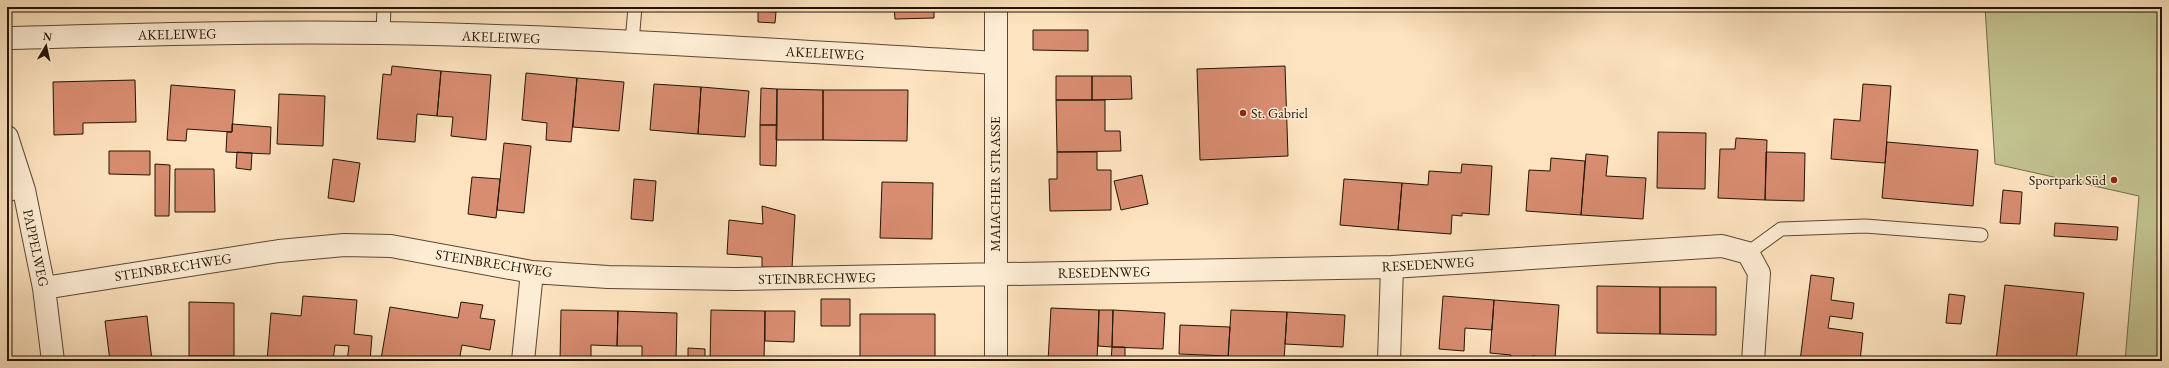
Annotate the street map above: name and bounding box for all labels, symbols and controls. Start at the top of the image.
street label: AKELEIWEG [136,24,217,44]
north arrow [26,26,66,66]
street label: AKELEIWEG [460,27,541,47]
text: N [42,29,53,44]
street label: AKELEIWEG [784,42,865,64]
place label: St. Gabriel [1251,104,1308,122]
marker: St. Gabriel [1238,108,1248,118]
street label: MAIACHER STRASSE [986,116,1004,252]
place label: Sportpark Süd [2029,171,2107,189]
marker: Sportpark Süd [2109,175,2119,185]
street label: PAPPELWEG [19,208,53,288]
street label: STEINBRECHWEG [434,245,554,281]
street label: STEINBRECHWEG [113,249,233,285]
street label: RESEDENWEG [1381,253,1475,275]
street label: RESEDENWEG [1057,262,1151,282]
street label: STEINBRECHWEG [758,268,876,288]

